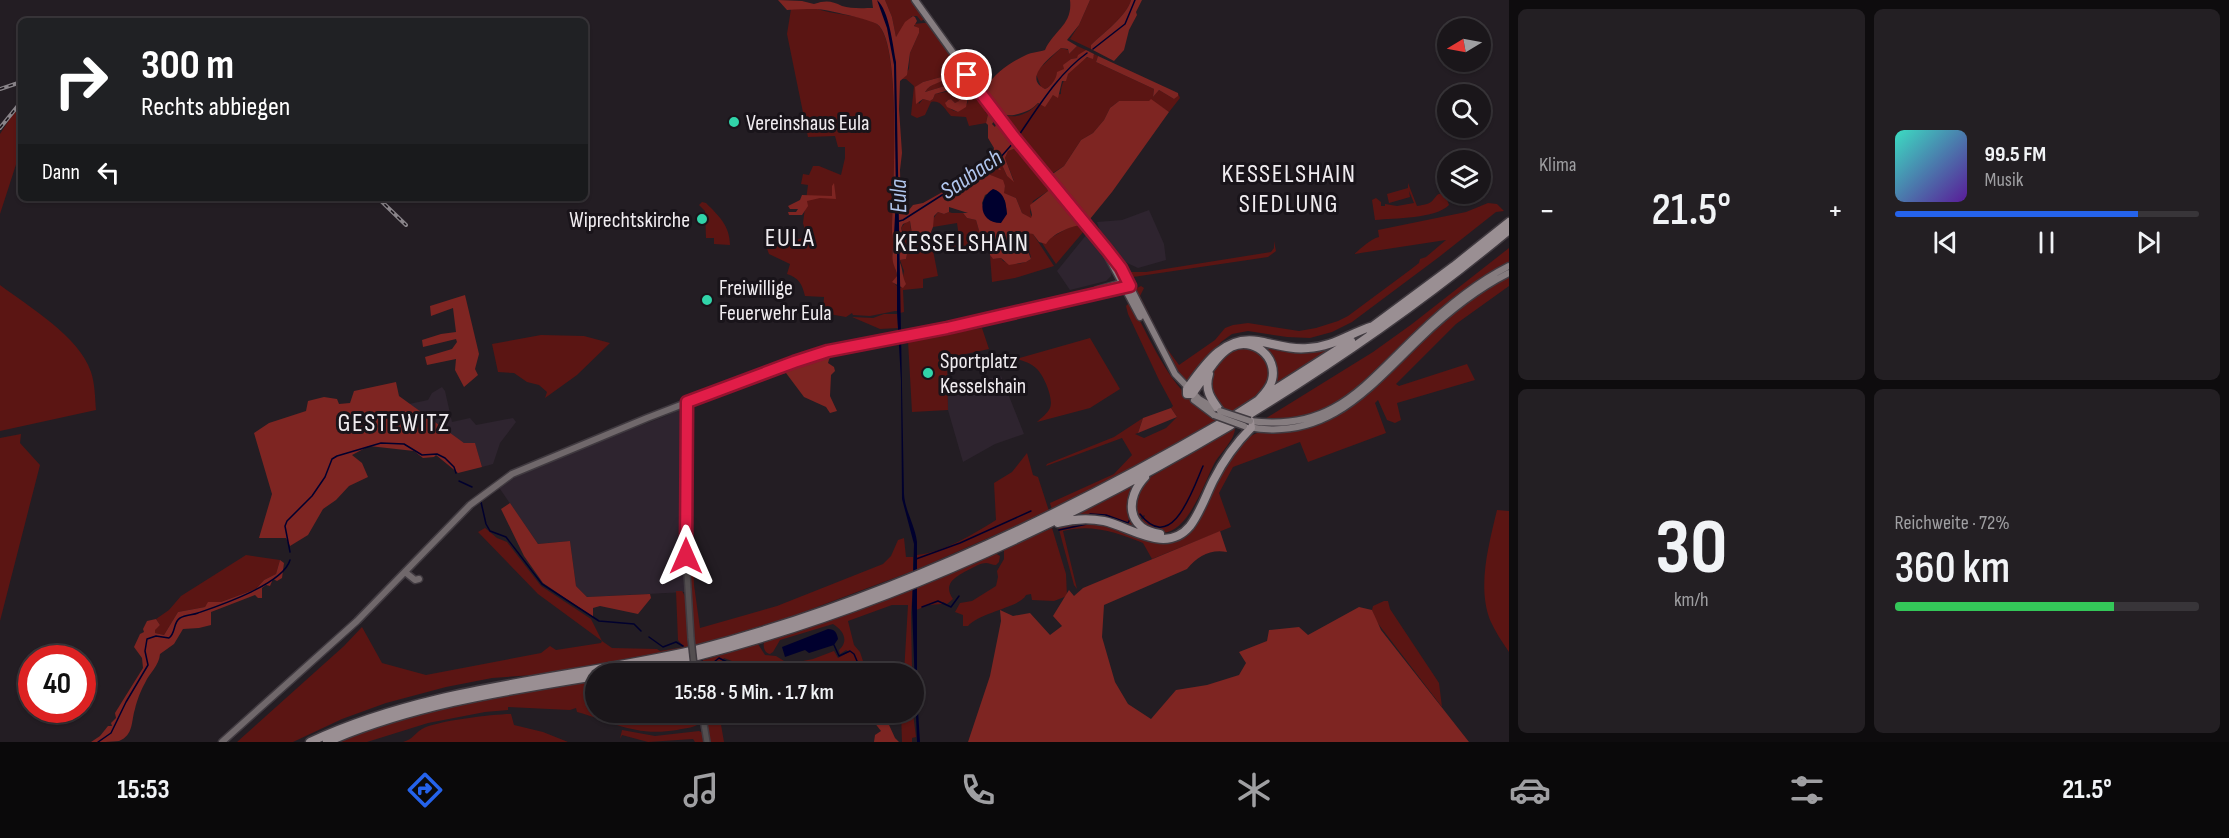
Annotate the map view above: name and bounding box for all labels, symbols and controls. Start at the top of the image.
north arrow [1437,18,1491,72]
map controls [1437,18,1491,204]
text: 300 m [141,40,234,91]
icon: right [42,42,120,120]
pin [941,49,992,100]
icon: arrive [950,58,983,91]
button: search [1437,84,1491,138]
text: Rechts abbiegen [141,91,290,123]
place label: Vereinshaus Eula [746,110,870,137]
marker: Vereinshaus Eula [727,115,741,129]
text: 99.5 FM [1985,141,2046,168]
water label: Saubach [935,143,1008,206]
button: layers [1437,150,1491,204]
text: Klima [1539,153,1577,177]
icon: left [92,156,125,189]
text: Dann [42,159,80,186]
district label: KESSELSHAIN SIEDLUNG [1222,159,1356,220]
text: Musik [1985,168,2023,192]
water label: Eula [884,179,913,213]
text: 21.5° [1651,183,1731,238]
text: − [1539,191,1555,231]
text: + [1827,191,1844,231]
place label: Wiprechtskirche [569,207,690,234]
marker: Wiprechtskirche [695,212,709,226]
district label: EULA [765,223,815,254]
icon: previous [1929,226,1962,259]
icon: pause [2030,226,2063,259]
icon: next [2132,226,2165,259]
district label: KESSELSHAIN [895,228,1029,259]
place label: Freiwillige Feuerwehr Eula [719,275,832,327]
marker: Freiwillige Feuerwehr Eula [700,293,714,307]
place label: Sportplatz Kesselshain [940,348,1026,400]
marker: Sportplatz Kesselshain [921,366,935,380]
district label: GESTEWITZ [338,408,450,439]
text: 30 [1655,502,1727,595]
text: Reichweite · 72% [1895,511,2010,535]
position arrow [654,524,718,588]
text: 360 km [1895,541,2010,596]
text: km/h [1674,588,1709,612]
speed limit sign: 40 [18,645,96,723]
text: 15:58 · 5 Min. · 1.7 km [675,679,834,706]
icon: directions [404,769,446,811]
icon: music [680,769,722,811]
icon: phone [957,769,999,811]
icon: climate [1233,769,1275,811]
icon: car [1509,769,1551,811]
icon: filters [1786,769,1828,811]
text: 15:53 [117,774,170,806]
text: 21.5° [2062,774,2112,806]

